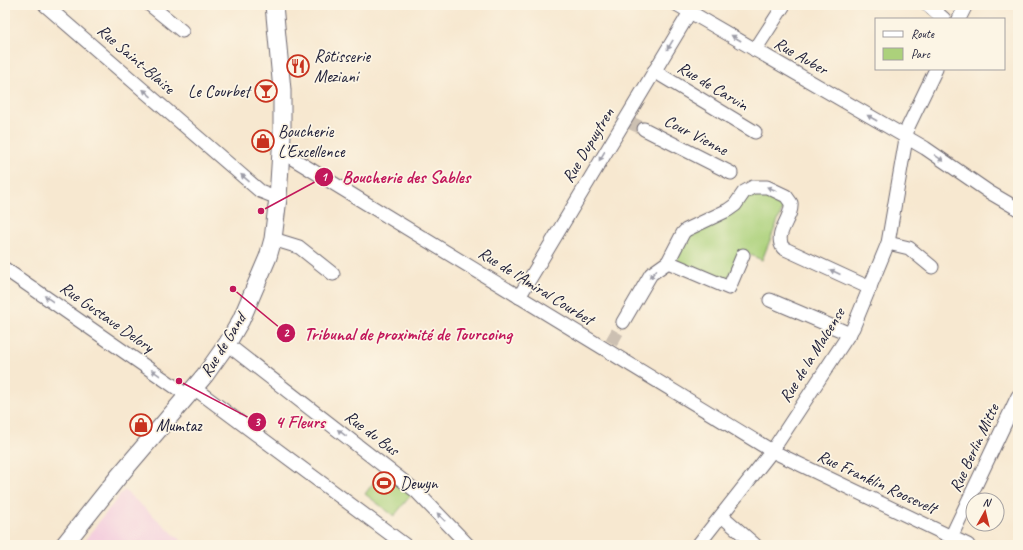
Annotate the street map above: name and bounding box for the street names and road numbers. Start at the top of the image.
street label: Rue Saint-Blaise [93,20,180,99]
street label: Rue Auber [770,32,833,81]
street label: Rue de Carvin [674,57,753,116]
street label: Rue Dupuytren [557,103,619,186]
street label: Cour Vienne [661,110,733,161]
street label: Rue de l'Amiral Courbet [475,242,599,331]
street label: Rue Gustave Delory [56,277,159,358]
street label: Rue de la Malcense [775,302,850,406]
street label: Rue de Gand [195,307,252,381]
street label: Rue Berlin Mitte [944,399,1004,495]
street label: Rue du Bus [341,406,404,461]
street label: Rue Franklin Roosevelt [814,445,942,520]

